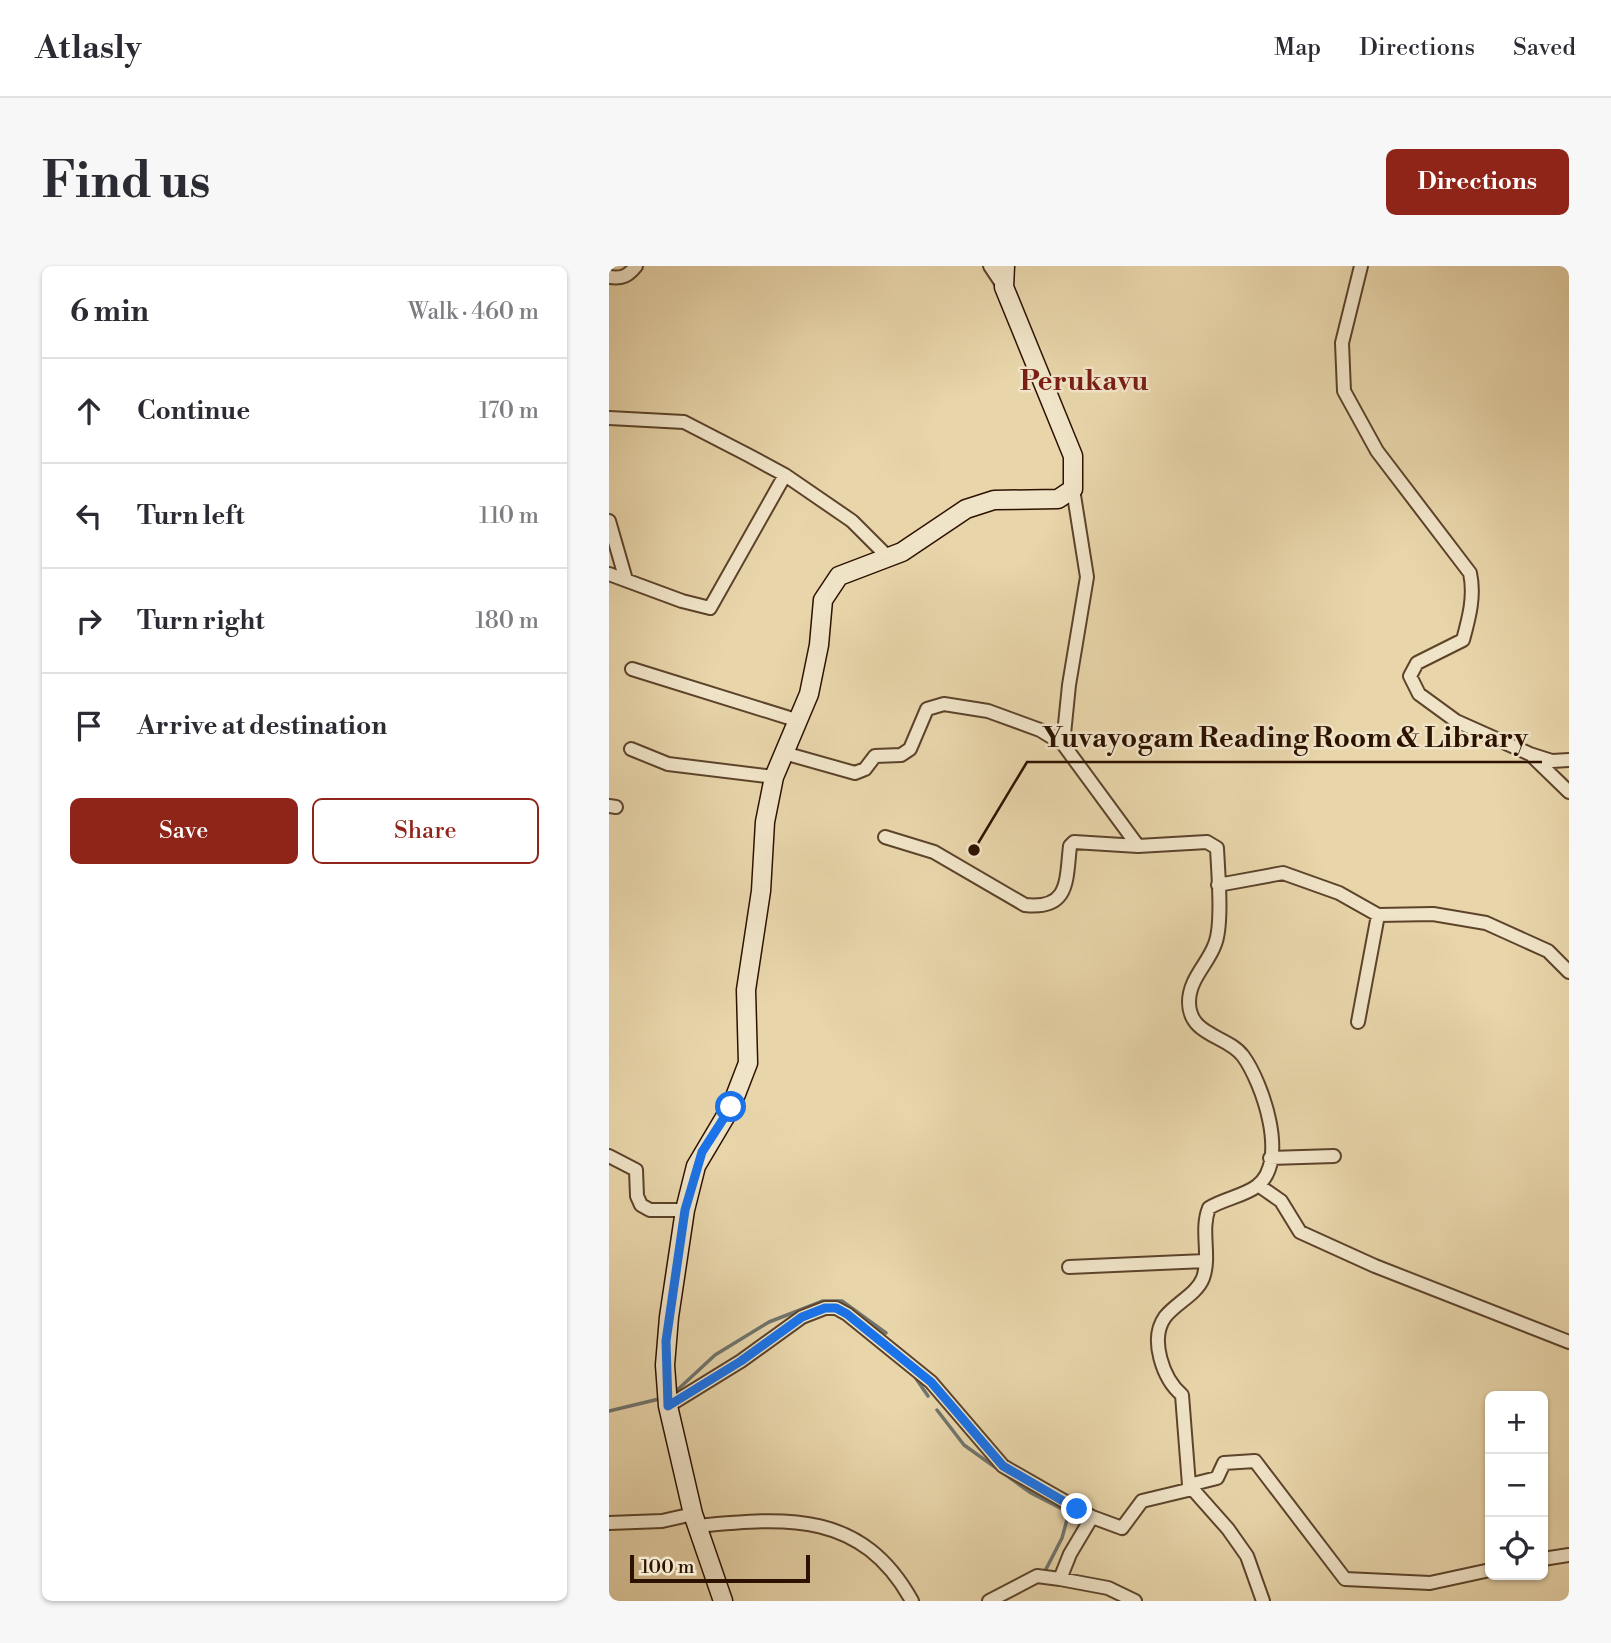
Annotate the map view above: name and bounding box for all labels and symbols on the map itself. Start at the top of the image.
district label: Perukavu [1020,364,1148,399]
callout: Yuvayogam Reading Room & Library [1027,713,1542,762]
text: Yuvayogam Reading Room & Library [1042,721,1529,756]
route start [715,1091,746,1122]
route end [1061,1493,1092,1524]
scale bar [630,1552,810,1584]

